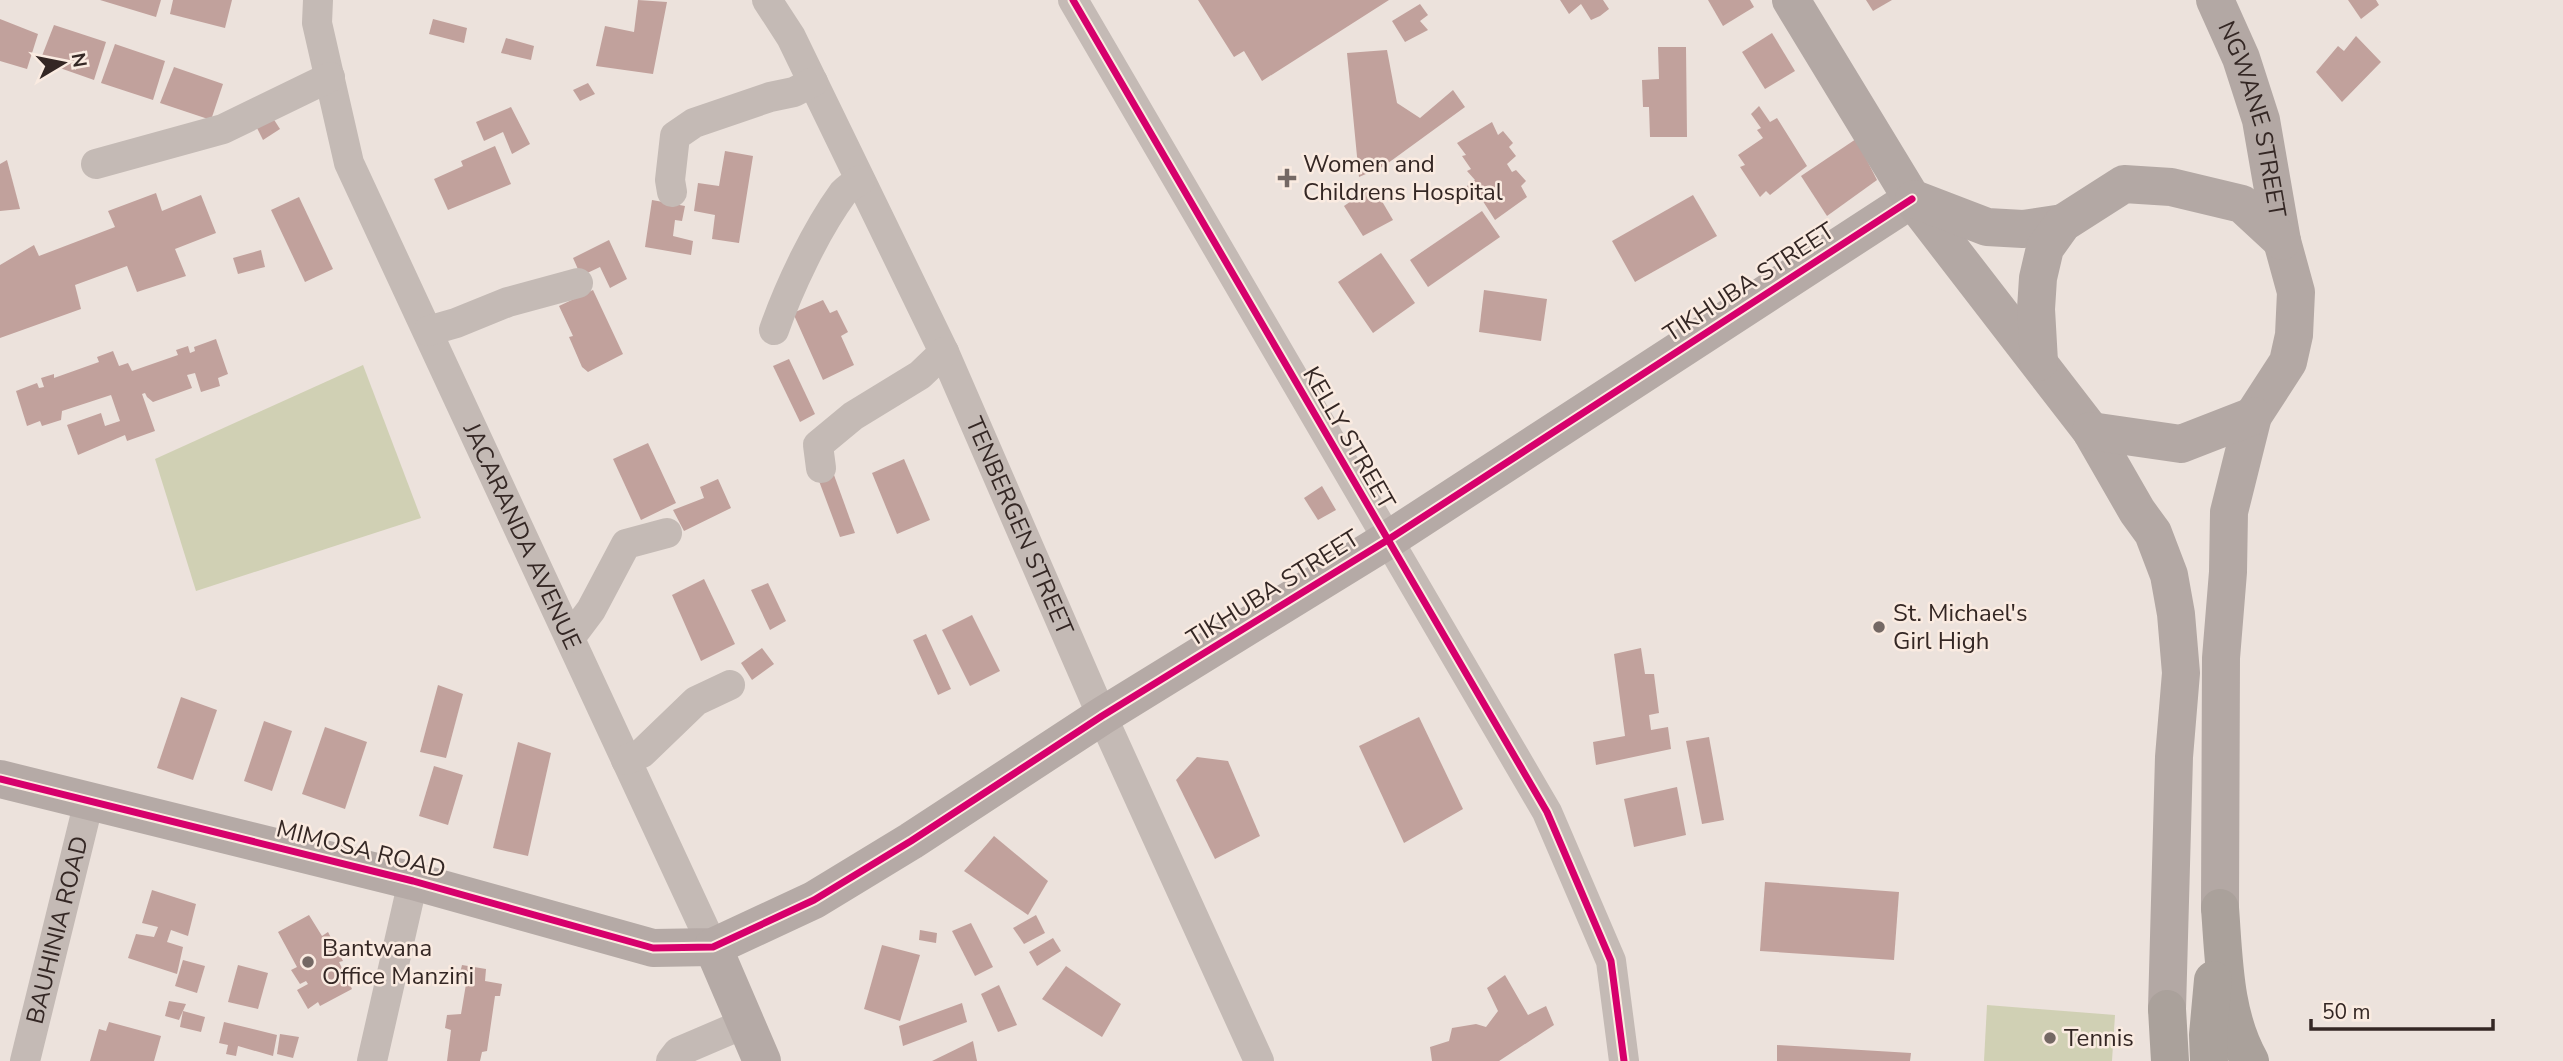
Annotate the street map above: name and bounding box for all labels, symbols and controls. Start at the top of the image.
street label: NGWANE STREET [2211,16,2294,220]
north arrow [28,28,98,98]
text: N [65,51,93,69]
place label: Women and Childrens Hospital [1303,148,1503,208]
marker: Women and Childrens Hospital [1277,168,1297,188]
street label: TIKHUBA STREET [1657,214,1841,349]
street label: KELLY STREET [1295,361,1403,516]
street label: TENBERGEN STREET [958,412,1081,641]
street label: JACARANDA AVENUE [455,417,589,655]
street label: TIKHUBA STREET [1181,522,1366,654]
place label: St. Michael's Girl High [1893,597,2027,657]
marker: St. Michael's Girl High [1871,619,1887,635]
street label: MIMOSA ROAD [273,813,449,885]
street label: BAUHINIA ROAD [19,833,96,1027]
place label: Bantwana Office Manzini [322,932,474,992]
marker: Bantwana Office Manzini [300,954,316,970]
scale bar [2311,988,2493,1032]
text: 50 m [2322,998,2371,1026]
place label: Tennis [2064,1022,2134,1054]
marker: Tennis [2042,1030,2058,1046]

